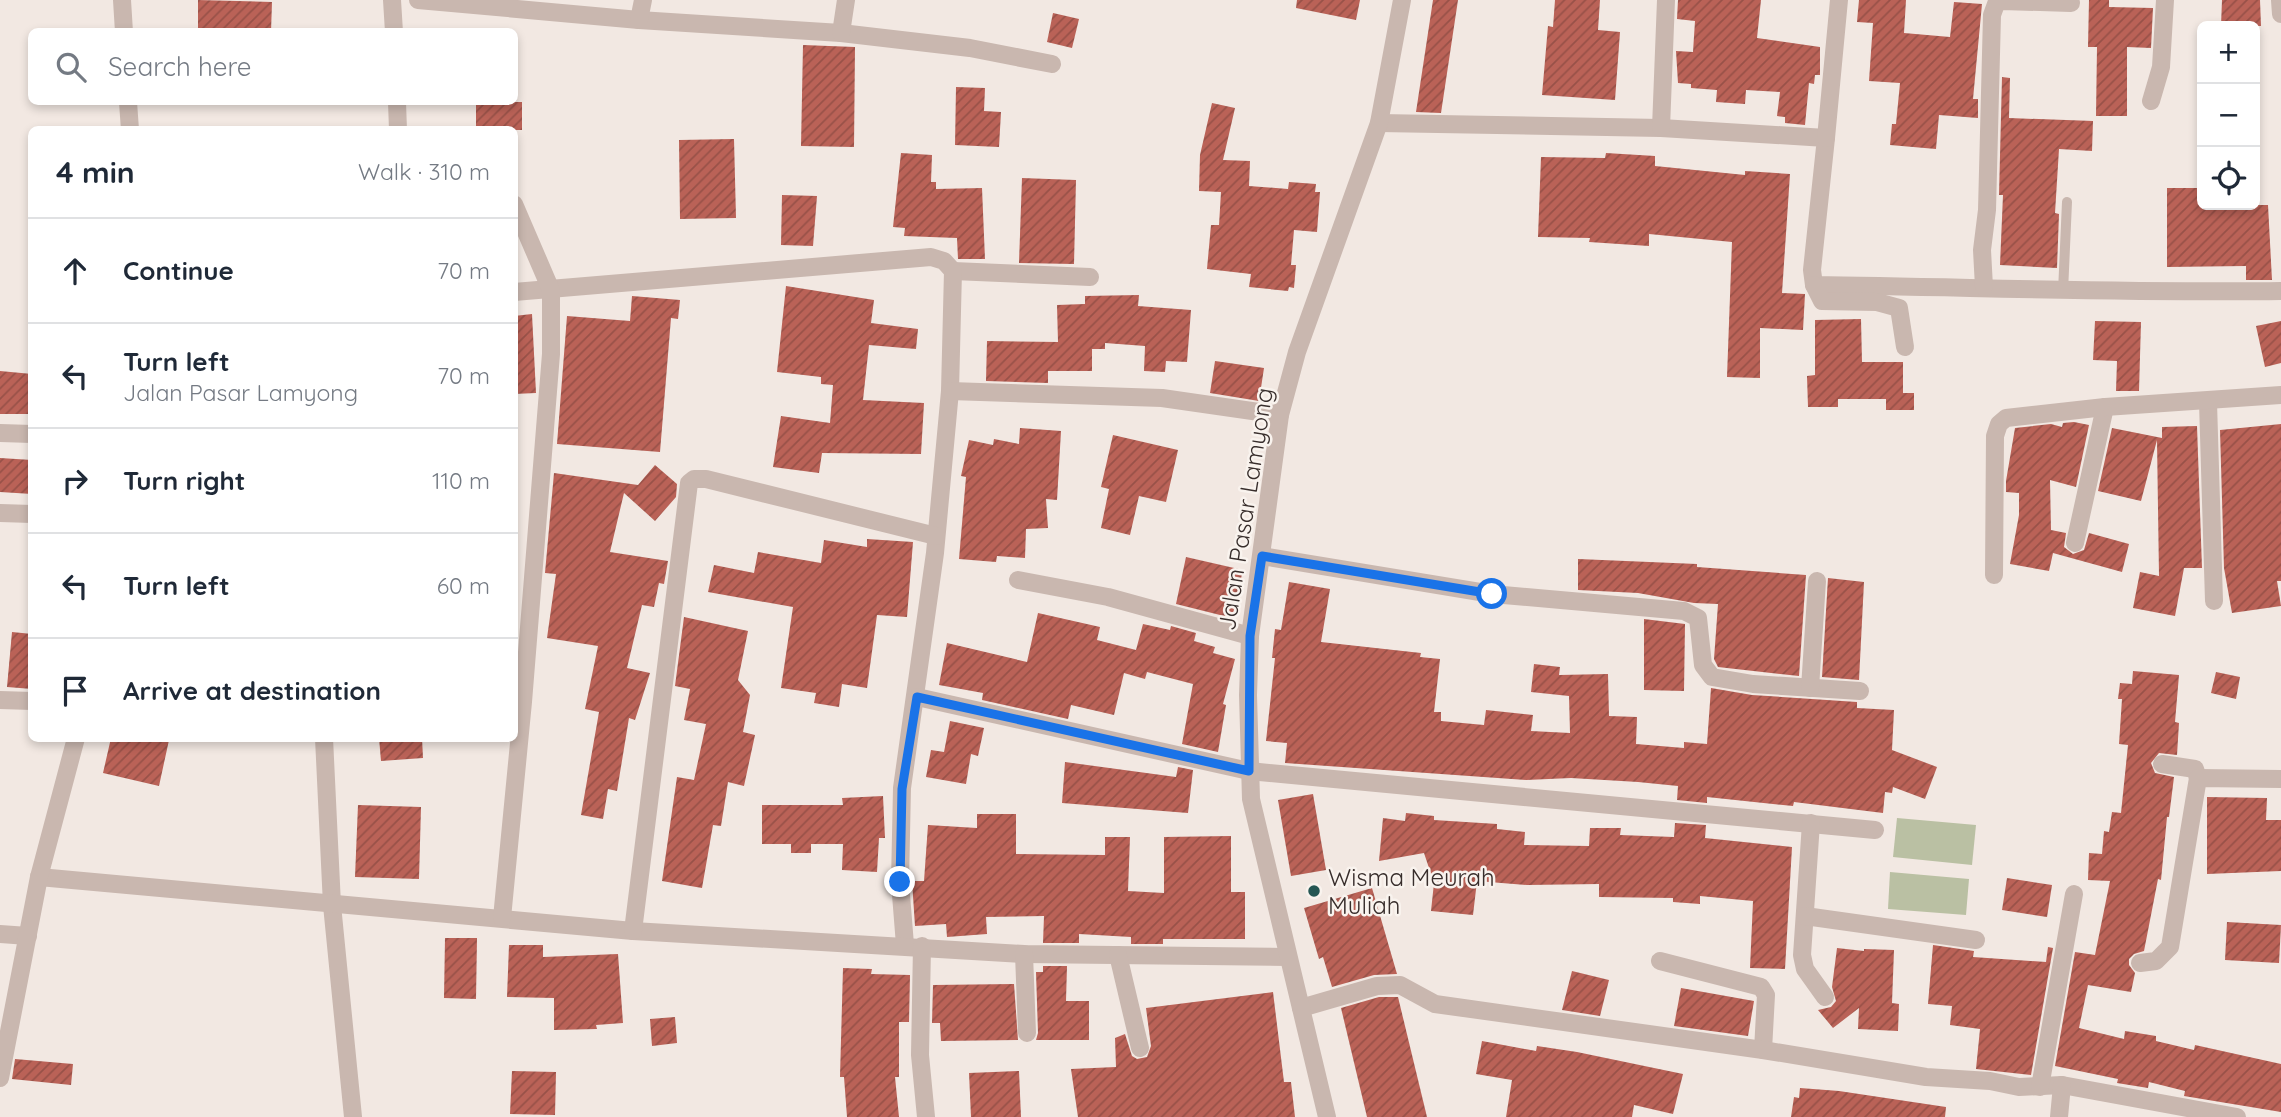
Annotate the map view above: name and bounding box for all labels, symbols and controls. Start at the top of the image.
map controls [2197,21,2260,210]
button: + [2197,21,2260,84]
search box [28,28,518,105]
icon: search [52,48,90,86]
text: Search here [108,50,252,83]
button: − [2197,84,2260,147]
button: locate [2197,147,2260,210]
text: 4 min [56,153,135,191]
text: Walk · 310 m [358,157,490,186]
icon: ahead [56,252,94,290]
text: Continue [123,254,234,287]
text: 70 m [437,256,490,285]
text: Turn left [123,345,230,378]
icon: left [56,357,94,395]
text: 70 m [437,361,490,390]
text: Jalan Pasar Lamyong [123,378,358,407]
street label: Jalan Pasar Lamyong [1211,386,1279,632]
icon: right [56,462,94,500]
text: Turn right [123,464,245,497]
text: 110 m [432,466,490,495]
icon: left [56,567,94,605]
text: Turn left [123,569,230,602]
text: 60 m [437,571,490,600]
route start [1476,578,1507,609]
icon: arrive [56,672,94,710]
text: Arrive at destination [123,674,381,707]
place label: Wisma Meurah Muliah [1328,862,1495,920]
route end [884,866,915,897]
marker: Wisma Meurah Muliah [1306,883,1322,899]

